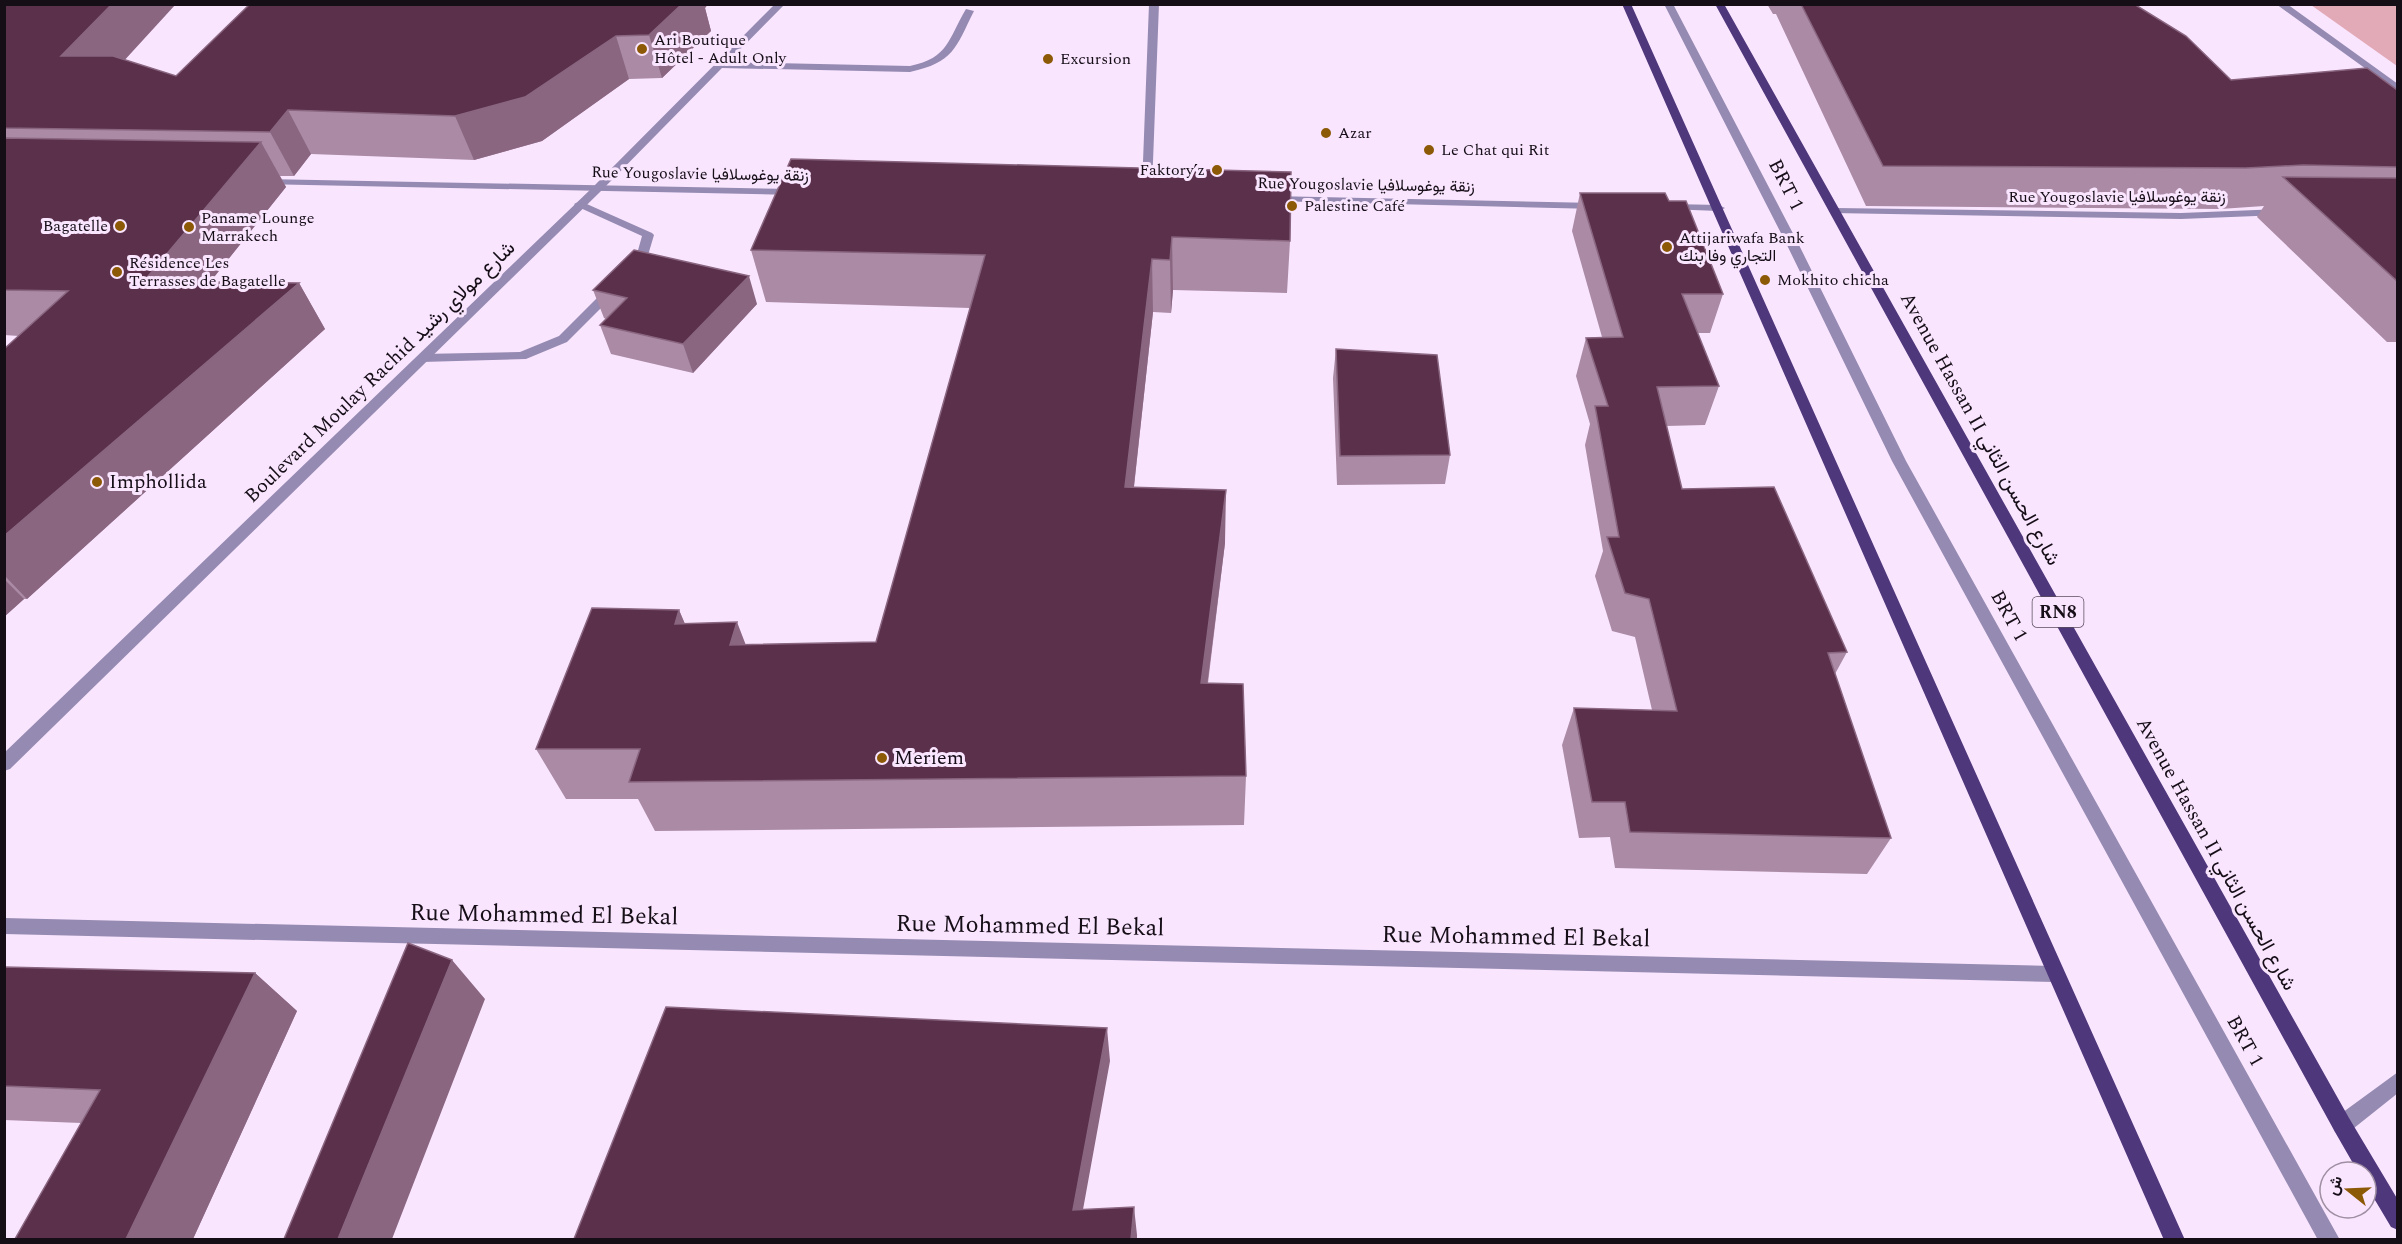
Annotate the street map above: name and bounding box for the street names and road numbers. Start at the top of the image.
street label: BRT 1 [1760,154,1812,216]
street label: Rue Yougoslavie زنقة يوغوسلافيا [591,160,809,188]
street label: Rue Yougoslavie زنقة يوغوسلافيا [1257,171,1475,199]
street label: Rue Yougoslavie زنقة يوغوسلافيا [2008,185,2226,209]
street label: Boulevard Moulay Rachid شارع مولاي رشيد [238,234,523,511]
street label: Avenue Hassan II شارع الحسن الثاني [1891,287,2068,572]
street label: BRT 1 [1983,585,2035,647]
road number: RN8 [2032,597,2084,627]
street label: Avenue Hassan II شارع الحسن الثاني [2127,712,2304,997]
street label: Rue Mohammed El Bekal [409,895,679,935]
street label: Rue Mohammed El Bekal [895,906,1165,946]
street label: Rue Mohammed El Bekal [1381,917,1651,957]
street label: BRT 1 [2219,1010,2271,1072]

